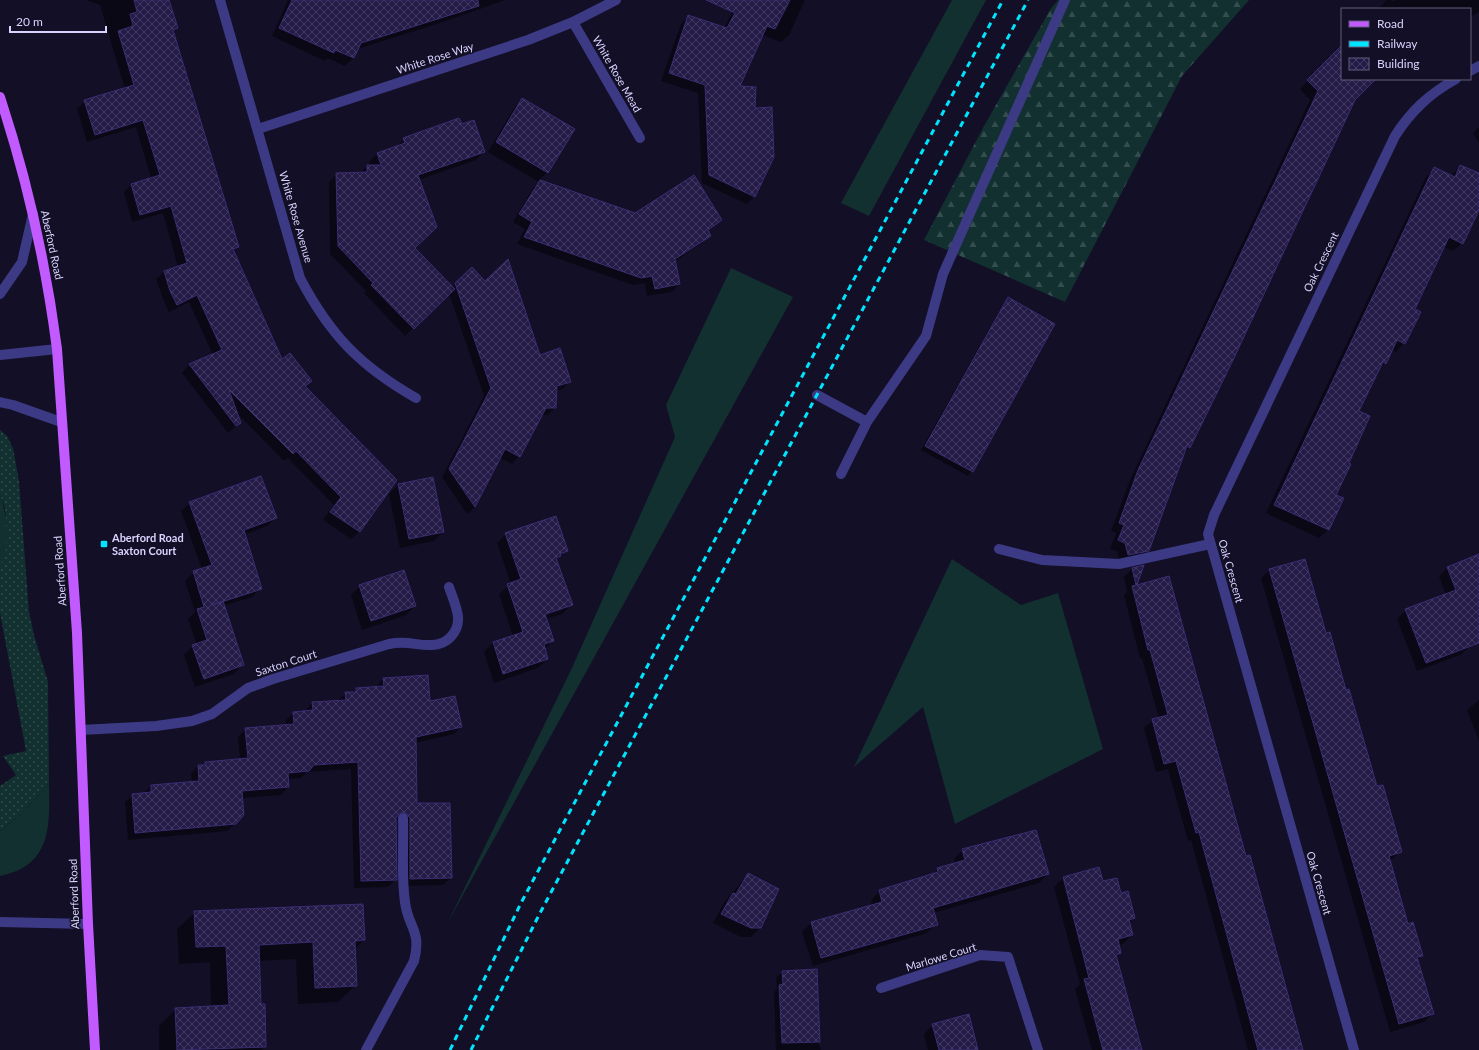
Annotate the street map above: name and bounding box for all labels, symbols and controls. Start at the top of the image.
scale bar [10,8,106,34]
legend [1341,8,1471,80]
text: 20 m [16,14,43,29]
text: Road [1377,16,1404,31]
street label: White Rose Mead [590,33,645,114]
text: Railway [1377,36,1418,51]
street label: White Rose Way [395,39,475,76]
text: Building [1377,56,1420,71]
street label: White Rose Avenue [277,169,316,264]
street label: Aberford Road [39,209,66,281]
street label: Oak Crescent [1300,230,1341,294]
place label: Aberford Road Saxton Court [111,531,184,557]
street label: Aberford Road [51,535,68,607]
street label: Oak Crescent [1216,538,1247,604]
marker: Aberford Road Saxton Court [99,539,109,549]
street label: Saxton Court [254,647,318,679]
street label: Oak Crescent [1304,850,1335,916]
street label: Aberford Road [66,859,81,929]
street label: Marlowe Court [904,940,978,973]

